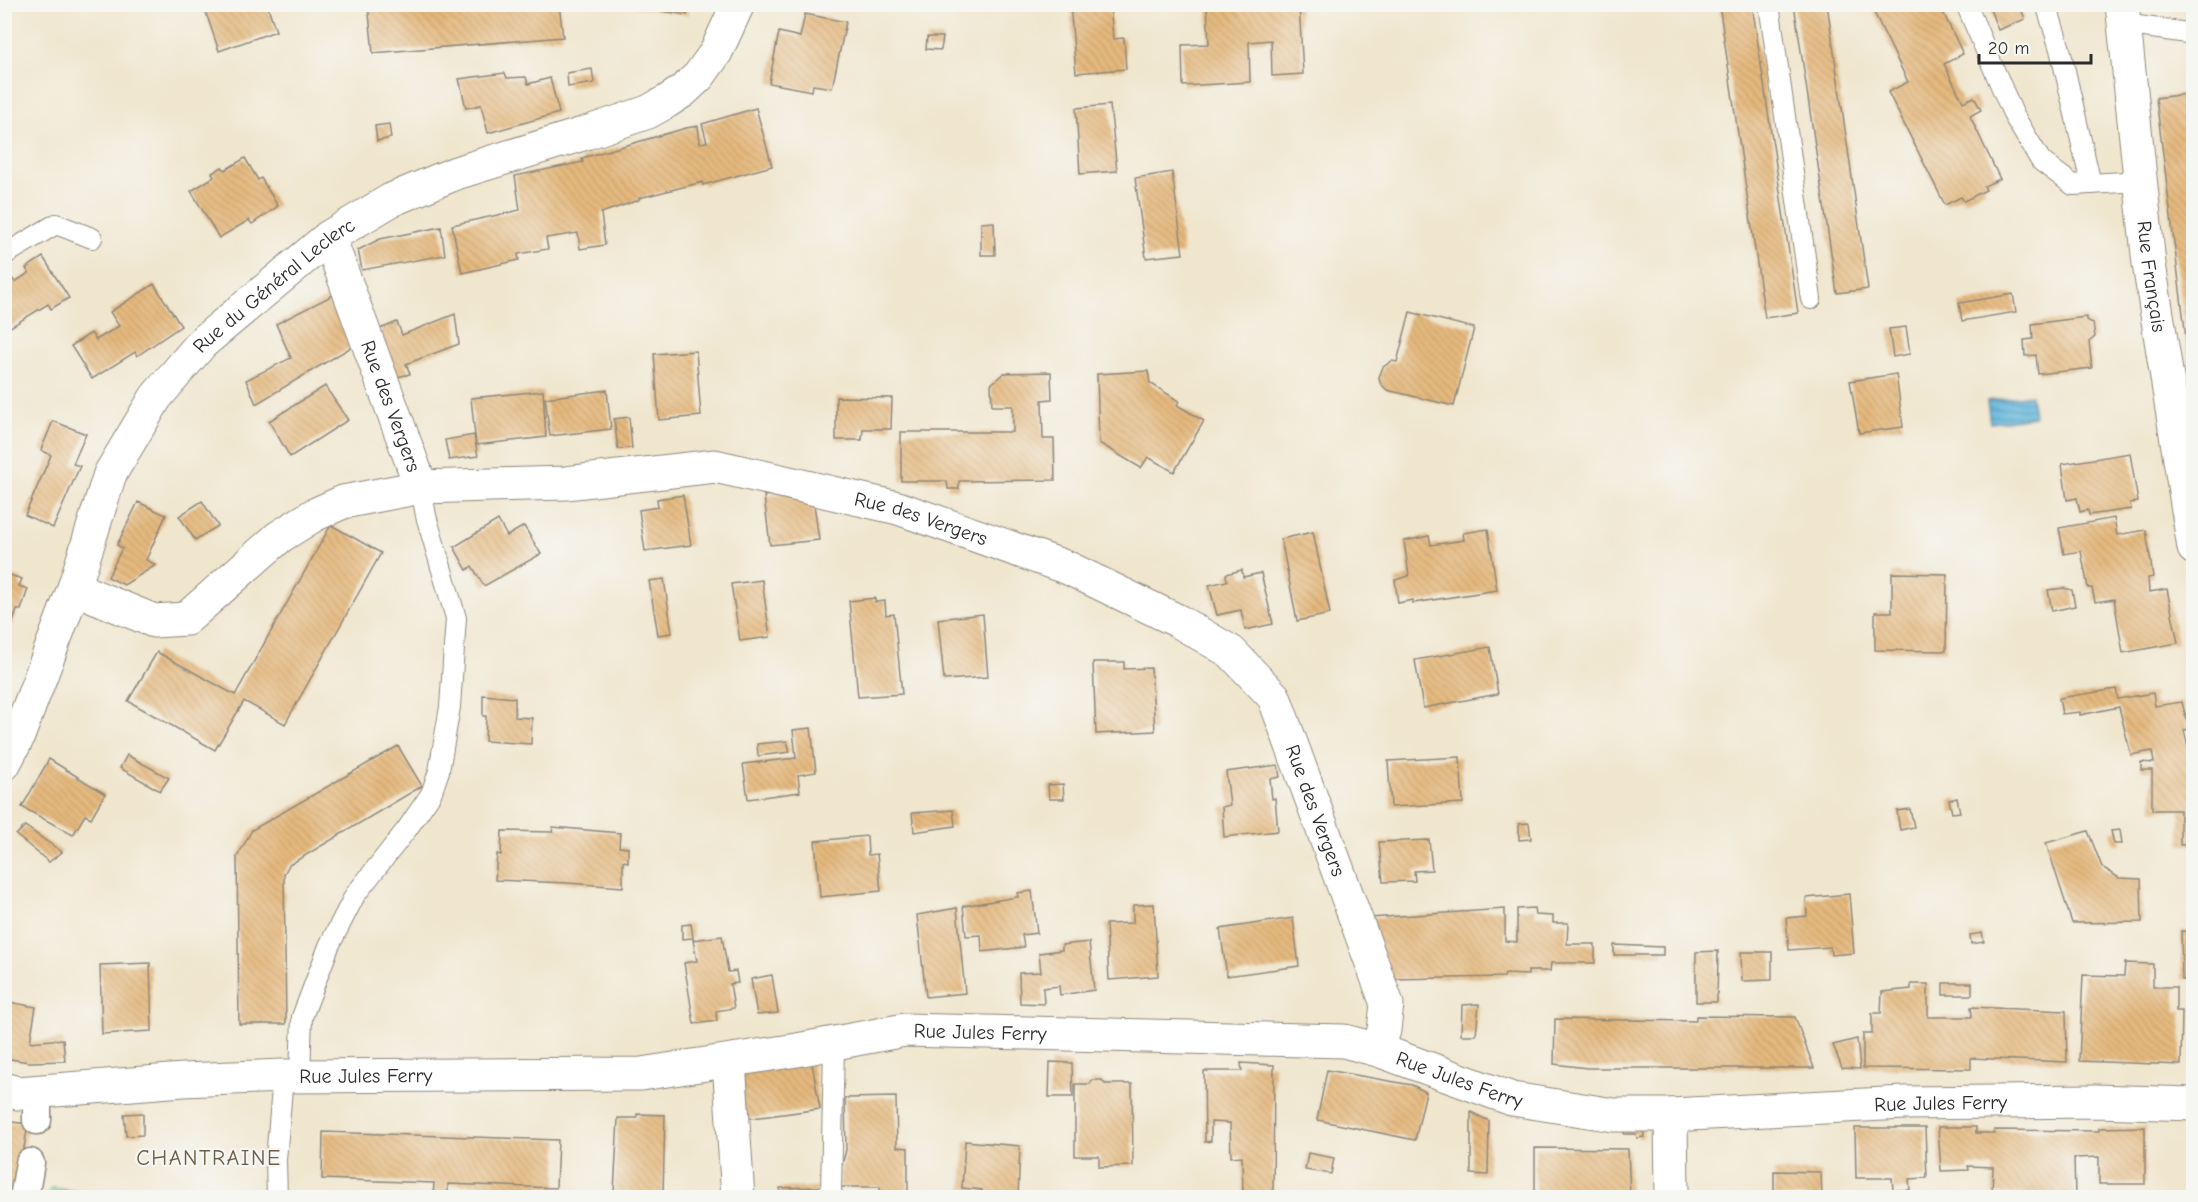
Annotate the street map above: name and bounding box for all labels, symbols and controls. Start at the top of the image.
scale bar [1979,27,2092,65]
text: 20 m [1988,38,2029,59]
street label: Rue du Général Leclerc [188,213,359,357]
street label: Rue Français [2133,220,2171,334]
street label: Rue des Vergers [356,337,426,475]
street label: Rue des Vergers [852,487,990,550]
street label: Rue des Vergers [1281,741,1350,879]
street label: Rue Jules Ferry [913,1019,1047,1045]
street label: Rue Jules Ferry [1393,1046,1524,1112]
street label: Rue Jules Ferry [299,1064,432,1087]
street label: Rue Jules Ferry [1874,1090,2007,1116]
district label: CHANTRAINE [136,1145,282,1171]

